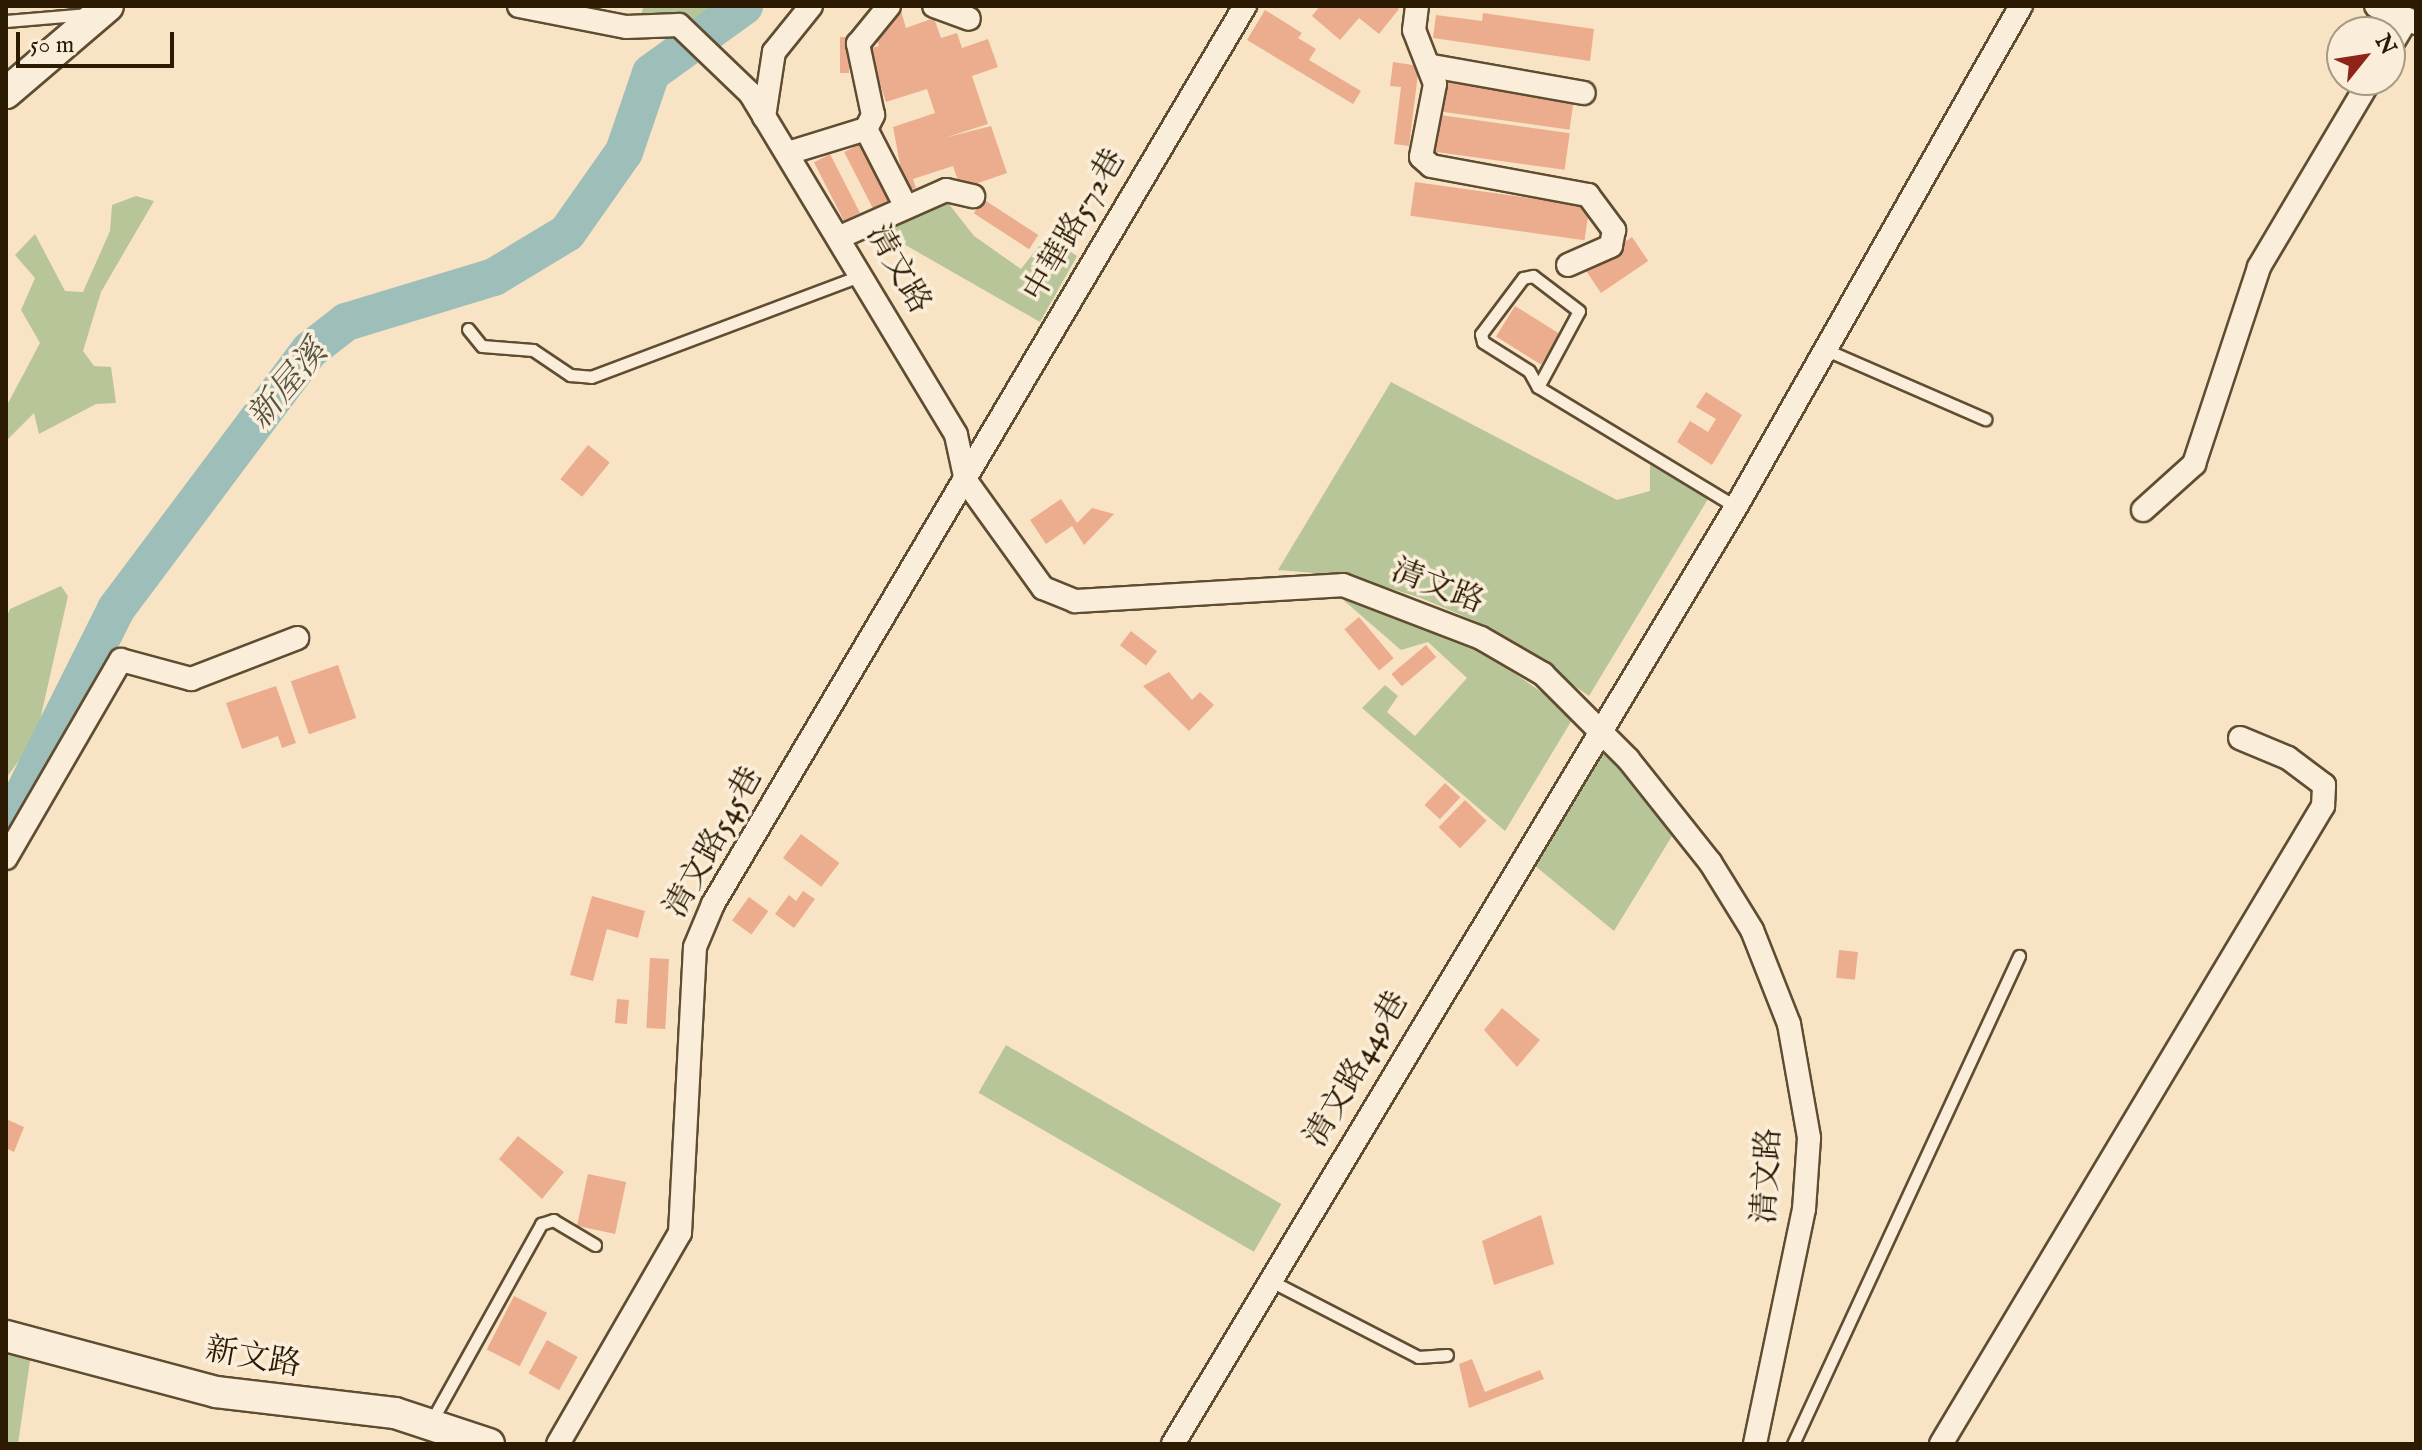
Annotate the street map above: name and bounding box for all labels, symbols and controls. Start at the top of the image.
scale bar [20,16,178,66]
north arrow [2326,16,2406,96]
text: 50 m [30,30,74,61]
text: N [2368,30,2402,60]
street label: 中華路572巷 [1017,143,1135,309]
street label: 清文路 [856,219,938,321]
water label: 新屋溪 [240,333,336,437]
street label: 清文路 [1385,553,1489,623]
street label: 清文路545巷 [658,761,772,925]
street label: 清文路449巷 [1298,985,1418,1155]
street label: 清文路 [1747,1127,1791,1225]
street label: 新文路 [202,1332,304,1386]

